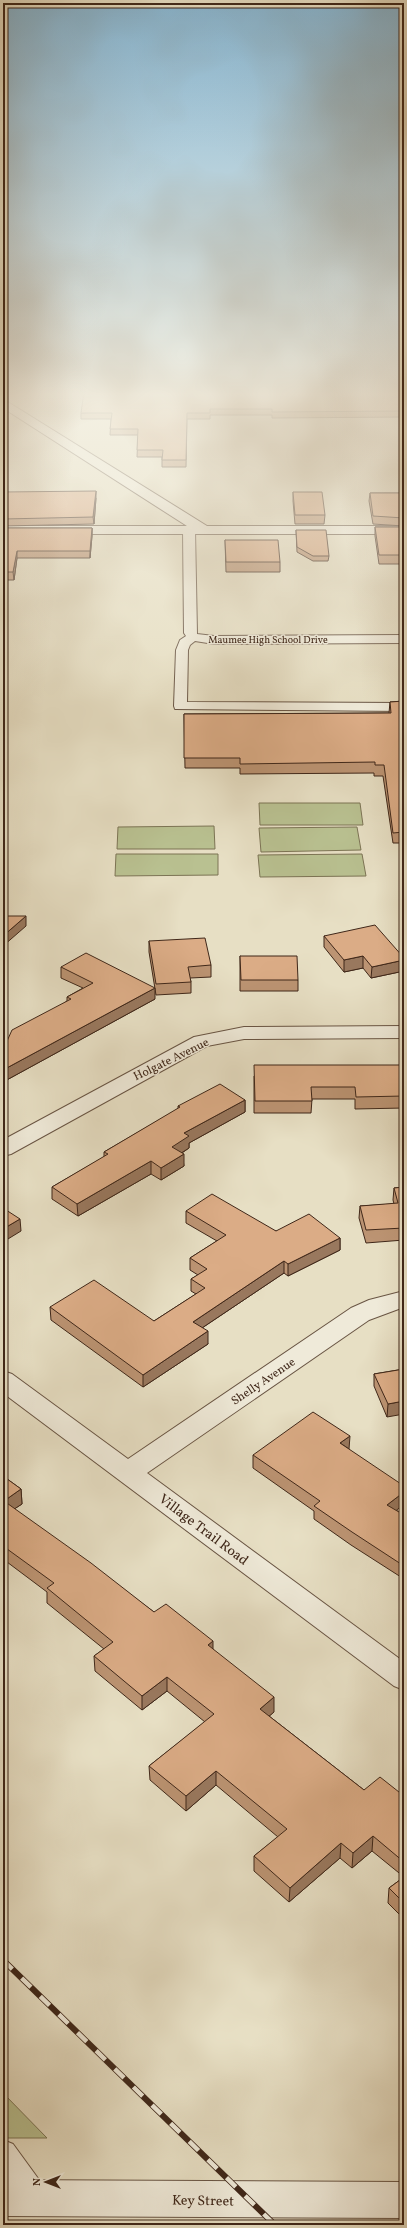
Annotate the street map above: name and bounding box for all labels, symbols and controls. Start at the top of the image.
street label: Maumee High School Drive [208,633,328,647]
street label: Holgate Avenue [131,1035,212,1085]
street label: Shelly Avenue [228,1354,299,1409]
street label: Village Trail Road [154,1490,252,1570]
north arrow [26,2162,66,2202]
text: N [30,2178,45,2186]
street label: Key Street [172,2191,234,2212]

